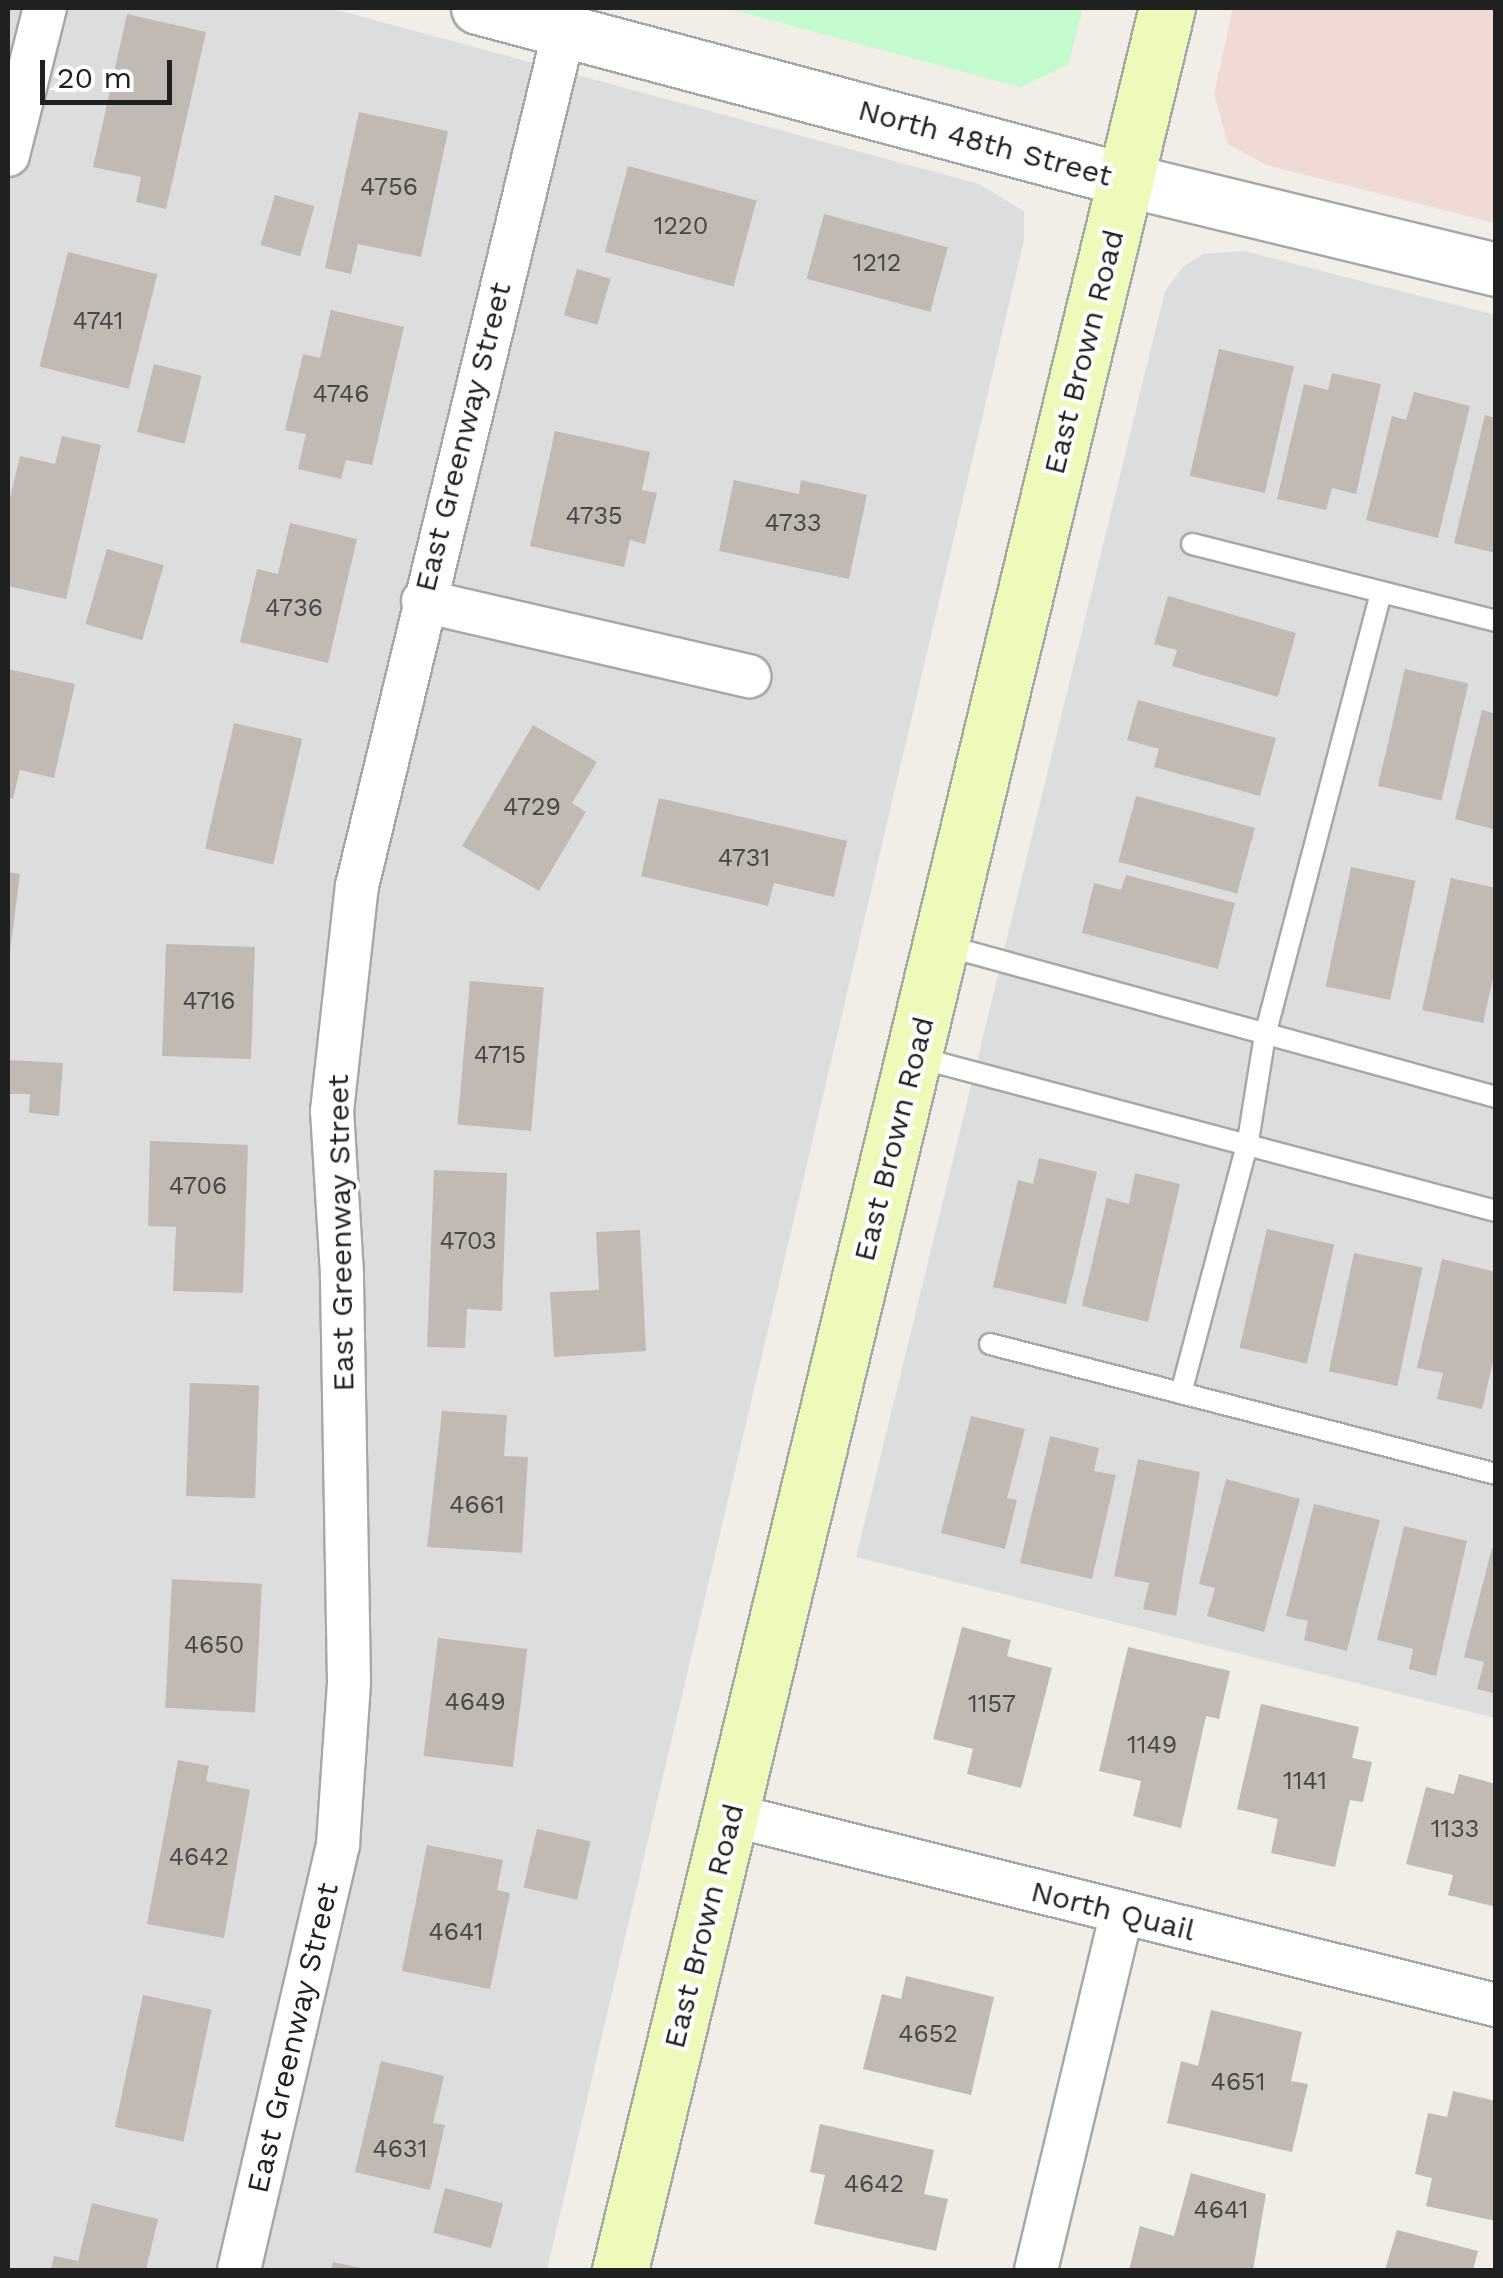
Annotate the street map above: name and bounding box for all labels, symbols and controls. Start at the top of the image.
scale bar [45,40,178,102]
text: 20 m [57,60,132,95]
street label: North 48th Street [854,92,1116,194]
house number: 4756 [360,172,418,202]
house number: 1220 [654,211,708,241]
street label: East Brown Road [1036,226,1132,478]
house number: 1212 [853,248,901,278]
street label: East Greenway Street [407,278,519,596]
house number: 4741 [73,306,123,336]
house number: 4746 [313,379,369,409]
house number: 4735 [565,501,623,531]
house number: 4733 [764,508,822,538]
house number: 4736 [265,593,323,623]
house number: 4729 [503,792,561,822]
house number: 4731 [718,843,770,873]
house number: 4716 [183,986,235,1016]
street label: East Brown Road [846,1013,942,1265]
house number: 4715 [474,1040,526,1070]
street label: East Greenway Street [320,1074,362,1392]
house number: 4706 [169,1171,227,1201]
house number: 4703 [439,1226,497,1256]
house number: 4661 [449,1490,505,1520]
house number: 4650 [184,1630,244,1660]
house number: 4649 [444,1687,506,1717]
house number: 1157 [968,1689,1016,1719]
house number: 1149 [1127,1730,1177,1760]
house number: 1141 [1283,1766,1327,1796]
street label: East Brown Road [656,1800,752,2052]
house number: 1133 [1431,1814,1479,1844]
house number: 4642 [169,1842,229,1872]
street label: North Quail [1027,1873,1199,1949]
street label: East Greenway Street [240,1879,346,2197]
house number: 4641 [428,1917,484,1947]
house number: 4652 [898,2019,958,2049]
house number: 4651 [1211,2067,1265,2097]
house number: 4631 [373,2134,427,2164]
house number: 4642 [844,2169,904,2199]
house number: 4641 [1193,2195,1249,2225]

